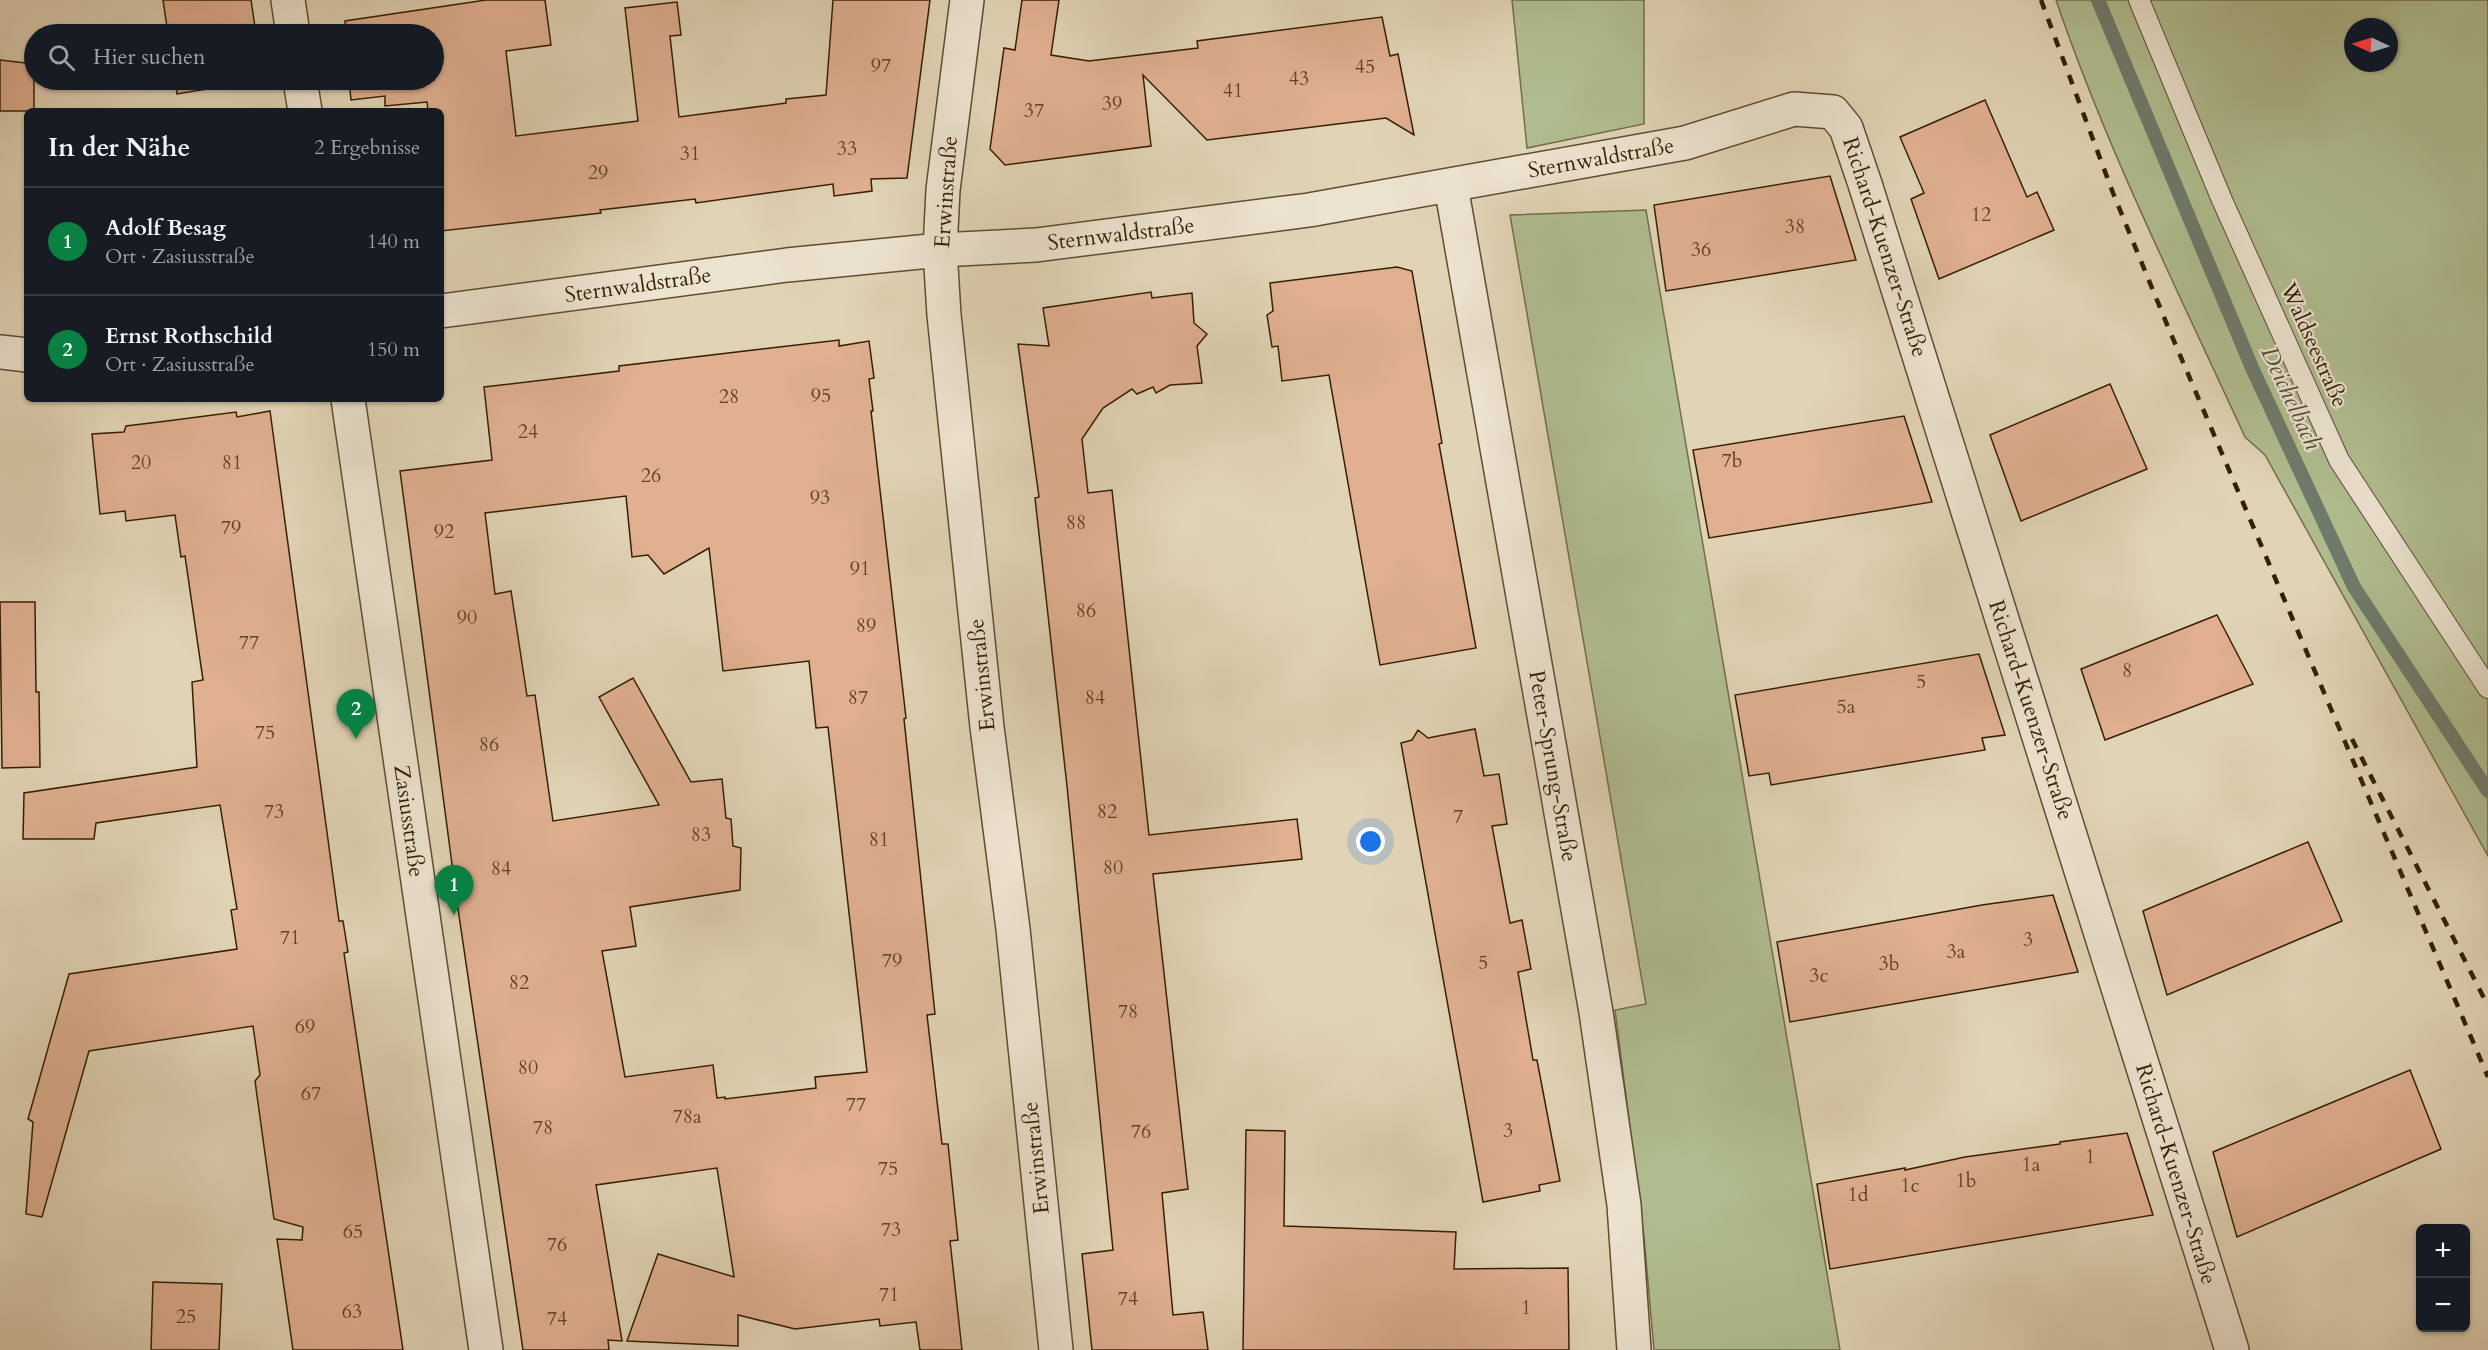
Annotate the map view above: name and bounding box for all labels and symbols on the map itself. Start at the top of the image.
north arrow [2344,18,2398,72]
house number: 97 [871,52,891,79]
house number: 45 [1355,53,1375,80]
house number: 43 [1289,65,1309,92]
house number: 41 [1223,77,1243,104]
house number: 39 [1102,90,1122,117]
house number: 37 [1024,97,1044,124]
street label: Sternwaldstraße [1526,130,1676,186]
street label: Richard-Kuenzer-Straße [1835,133,1935,361]
house number: 33 [837,135,857,162]
street label: Erwinstraße [927,135,965,249]
house number: 31 [680,140,700,167]
house number: 29 [588,159,608,186]
house number: 12 [1971,201,1991,228]
street label: Sternwaldstraße [1046,210,1196,258]
house number: 38 [1785,213,1805,240]
house number: 36 [1691,236,1711,263]
street label: Sternwaldstraße [563,260,713,310]
street label: Waldseestraße [2273,277,2355,412]
water label: Deichelbach [2253,341,2330,456]
house number: 95 [811,382,831,409]
house number: 28 [719,383,739,410]
house number: 24 [518,418,538,445]
house number: 7b [1722,447,1742,474]
house number: 20 [131,449,151,476]
house number: 81 [222,449,242,476]
house number: 26 [641,462,661,489]
house number: 93 [810,484,830,511]
house number: 88 [1066,509,1086,536]
house number: 79 [221,514,241,541]
house number: 92 [434,518,454,545]
house number: 91 [850,555,870,582]
street label: Richard-Kuenzer-Straße [1981,596,2081,824]
house number: 86 [1076,597,1096,624]
house number: 90 [457,604,477,631]
house number: 89 [856,612,876,639]
street label: Erwinstraße [961,617,1003,733]
house number: 77 [239,629,259,656]
house number: 8 [2122,657,2132,684]
street label: Peter-Sprung-Straße [1521,668,1585,864]
house number: 5 [1916,668,1926,695]
house number: 87 [848,684,868,711]
house number: 84 [1085,684,1105,711]
pin: 2 [336,690,376,739]
house number: 5a [1837,693,1856,720]
house number: 75 [255,719,275,746]
house number: 86 [479,731,499,758]
street label: Zasiusstraße [386,763,432,879]
house number: 73 [264,798,284,825]
house number: 82 [1097,798,1117,825]
house number: 7 [1453,803,1463,830]
house number: 83 [691,821,711,848]
house number: 81 [869,826,889,853]
your location [1356,827,1385,856]
house number: 80 [1103,854,1123,881]
house number: 84 [491,855,511,882]
pin: 1 [434,866,474,915]
house number: 71 [280,924,300,951]
house number: 3 [2023,926,2033,953]
house number: 3a [1947,938,1966,965]
house number: 79 [882,947,902,974]
house number: 5 [1478,949,1488,976]
house number: 3b [1879,950,1899,977]
house number: 3c [1809,962,1829,989]
house number: 82 [509,969,529,996]
house number: 78 [1118,998,1138,1025]
house number: 69 [295,1013,315,1040]
house number: 80 [518,1054,538,1081]
street label: Richard-Kuenzer-Straße [2128,1060,2224,1288]
house number: 67 [301,1080,321,1107]
house number: 77 [846,1091,866,1118]
street label: Erwinstraße [1015,1100,1057,1216]
house number: 78a [672,1103,702,1130]
house number: 78 [533,1114,553,1141]
house number: 3 [1503,1117,1513,1144]
house number: 76 [1131,1118,1151,1145]
house number: 1 [2085,1143,2095,1170]
house number: 1a [2022,1151,2041,1178]
house number: 75 [878,1155,898,1182]
house number: 1b [1956,1167,1976,1194]
house number: 1c [1900,1172,1920,1199]
house number: 1d [1848,1181,1869,1208]
house number: 73 [881,1216,901,1243]
house number: 65 [343,1218,363,1245]
house number: 76 [547,1231,567,1258]
house number: 71 [879,1281,899,1308]
house number: 74 [1118,1285,1138,1312]
house number: 1 [1521,1294,1531,1321]
house number: 63 [342,1298,362,1325]
house number: 25 [176,1303,196,1330]
house number: 74 [547,1305,567,1332]

